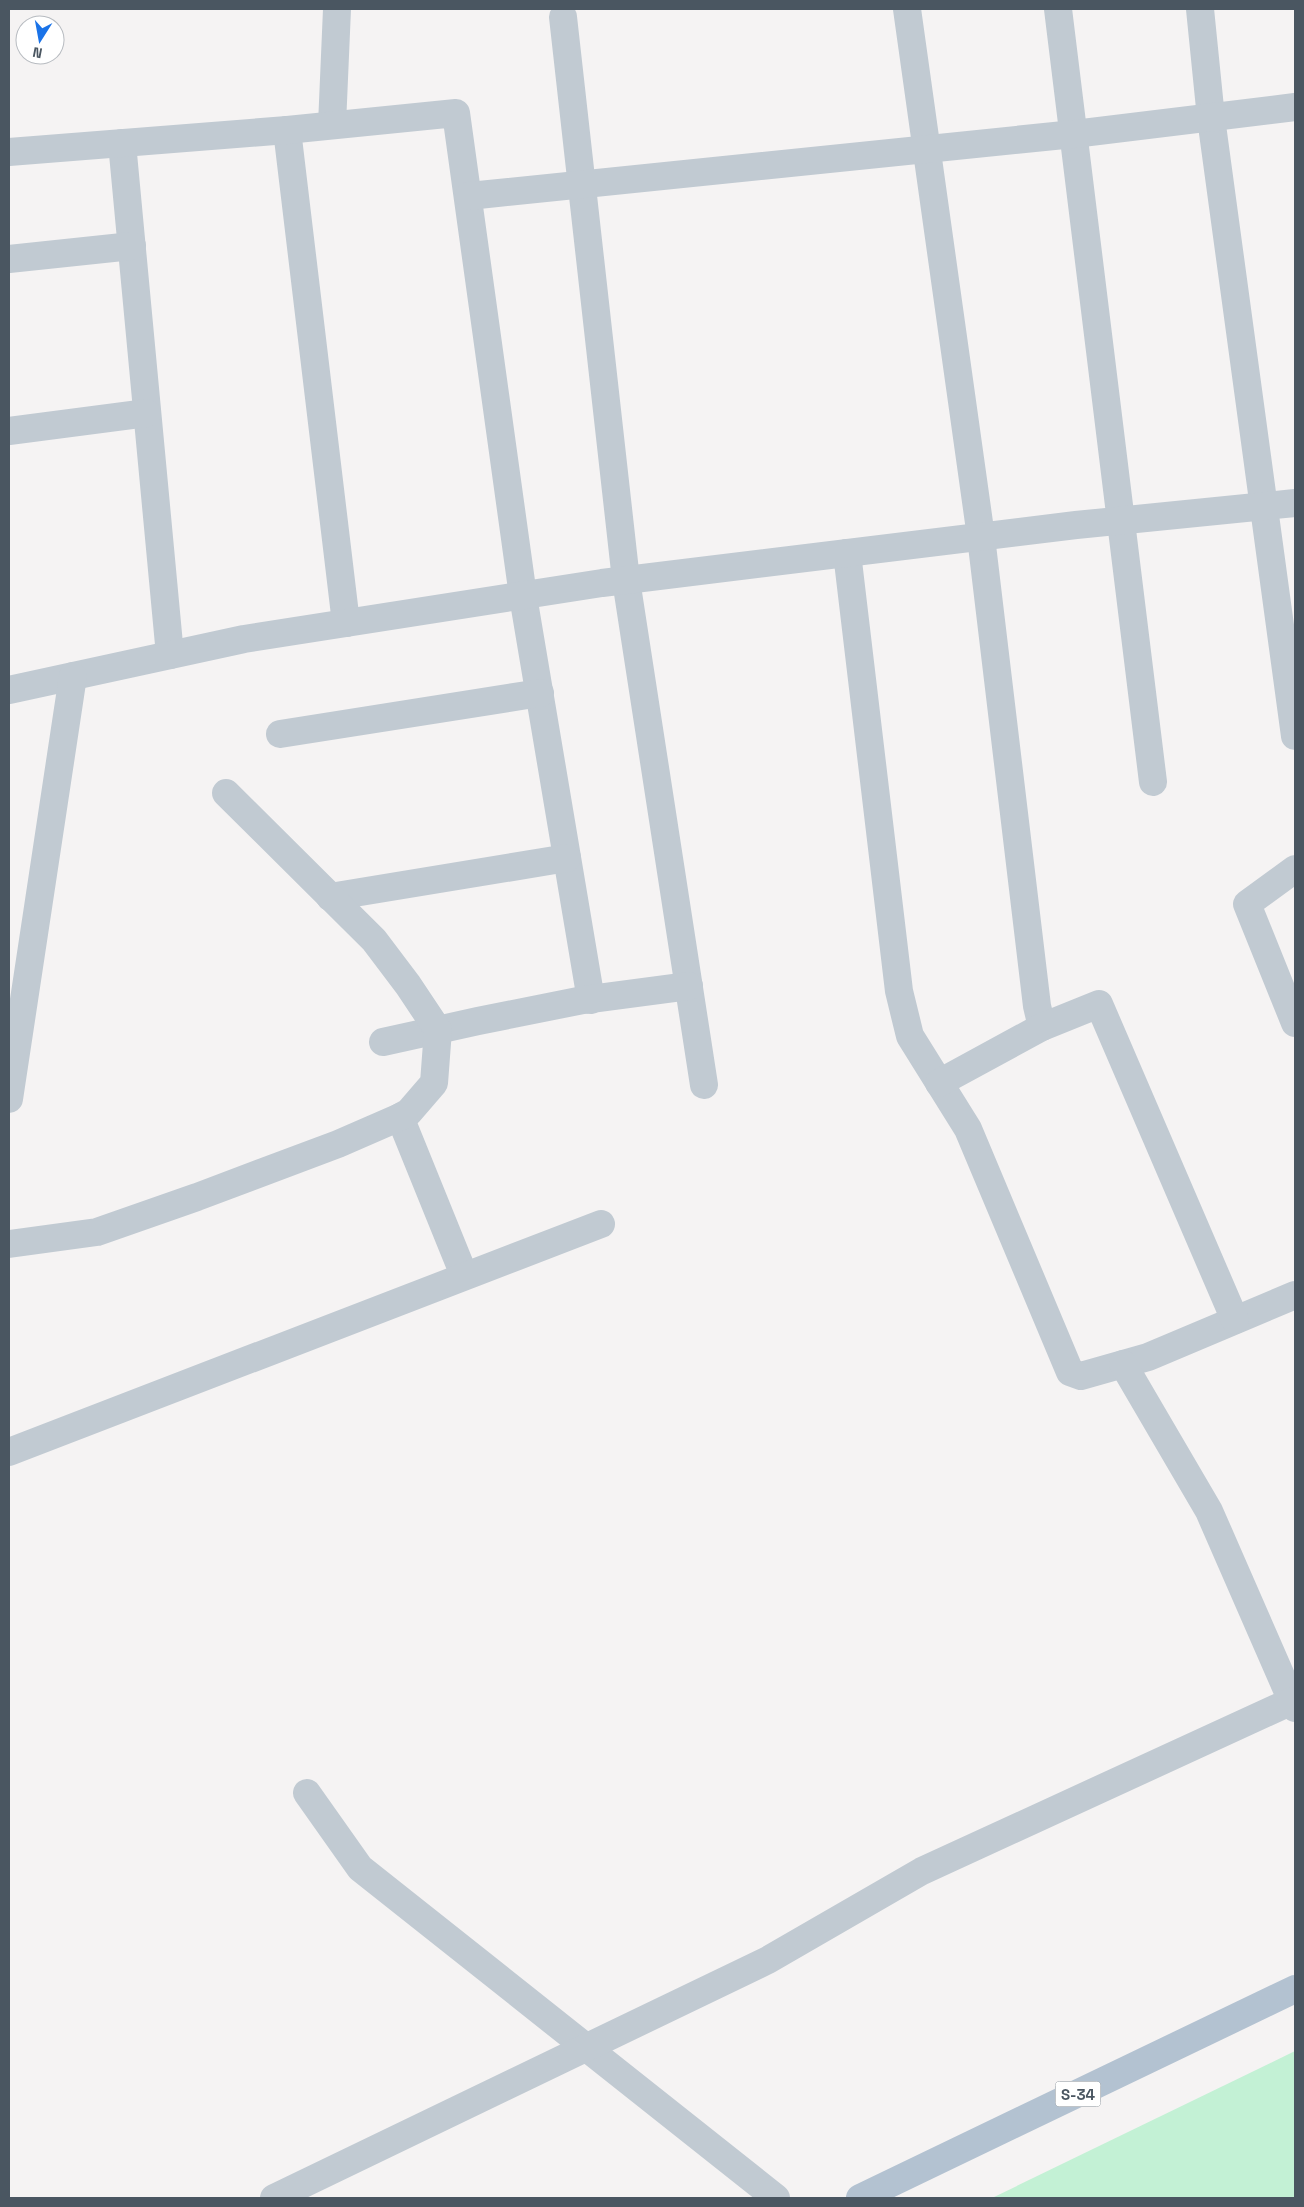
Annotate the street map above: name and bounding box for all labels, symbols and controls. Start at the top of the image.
north arrow [15,15,65,65]
text: N [31,43,44,62]
road number: S-34 [1056,2082,1100,2106]

